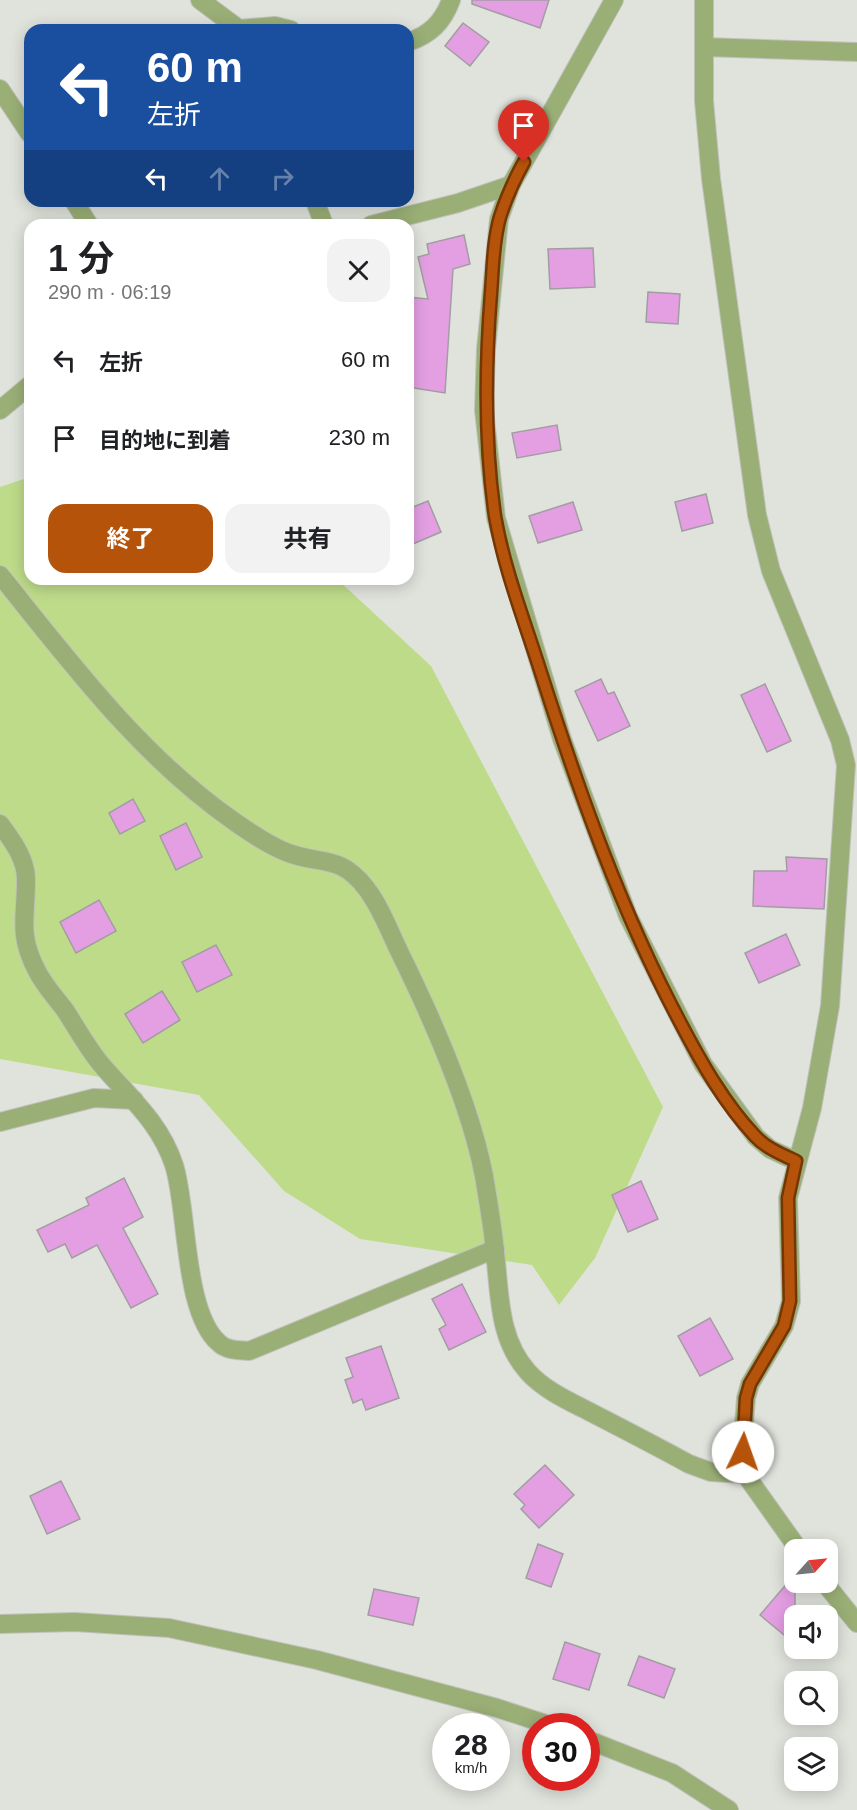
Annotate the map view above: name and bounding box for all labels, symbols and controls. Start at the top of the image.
text: 60 m [147,44,243,91]
icon: left [48,48,126,126]
text: 左折 [147,100,201,130]
pin [498,100,549,162]
icon: arrive [507,109,540,142]
icon: left [140,162,173,195]
icon: ahead [203,162,236,195]
icon: right [266,162,299,195]
text: 1 分 [48,238,114,279]
button: close [327,239,390,302]
text: 290 m · 06:19 [48,281,171,303]
icon: left [48,344,81,377]
text: 60 m [341,347,390,372]
text: 左折 [99,350,143,375]
icon: arrive [48,422,81,455]
text: 230 m [329,425,390,450]
text: 目的地に到着 [99,428,231,453]
button: 終了 [48,504,213,573]
button: 共有 [225,504,390,573]
position arrow [711,1420,775,1484]
north arrow [784,1539,838,1593]
map controls [784,1539,838,1791]
button: sound [784,1605,838,1659]
button: search [784,1671,838,1725]
speed limit sign: 30 [522,1713,600,1791]
text: 28 [454,1728,488,1761]
button: layers [784,1737,838,1791]
text: km/h [455,1759,487,1776]

